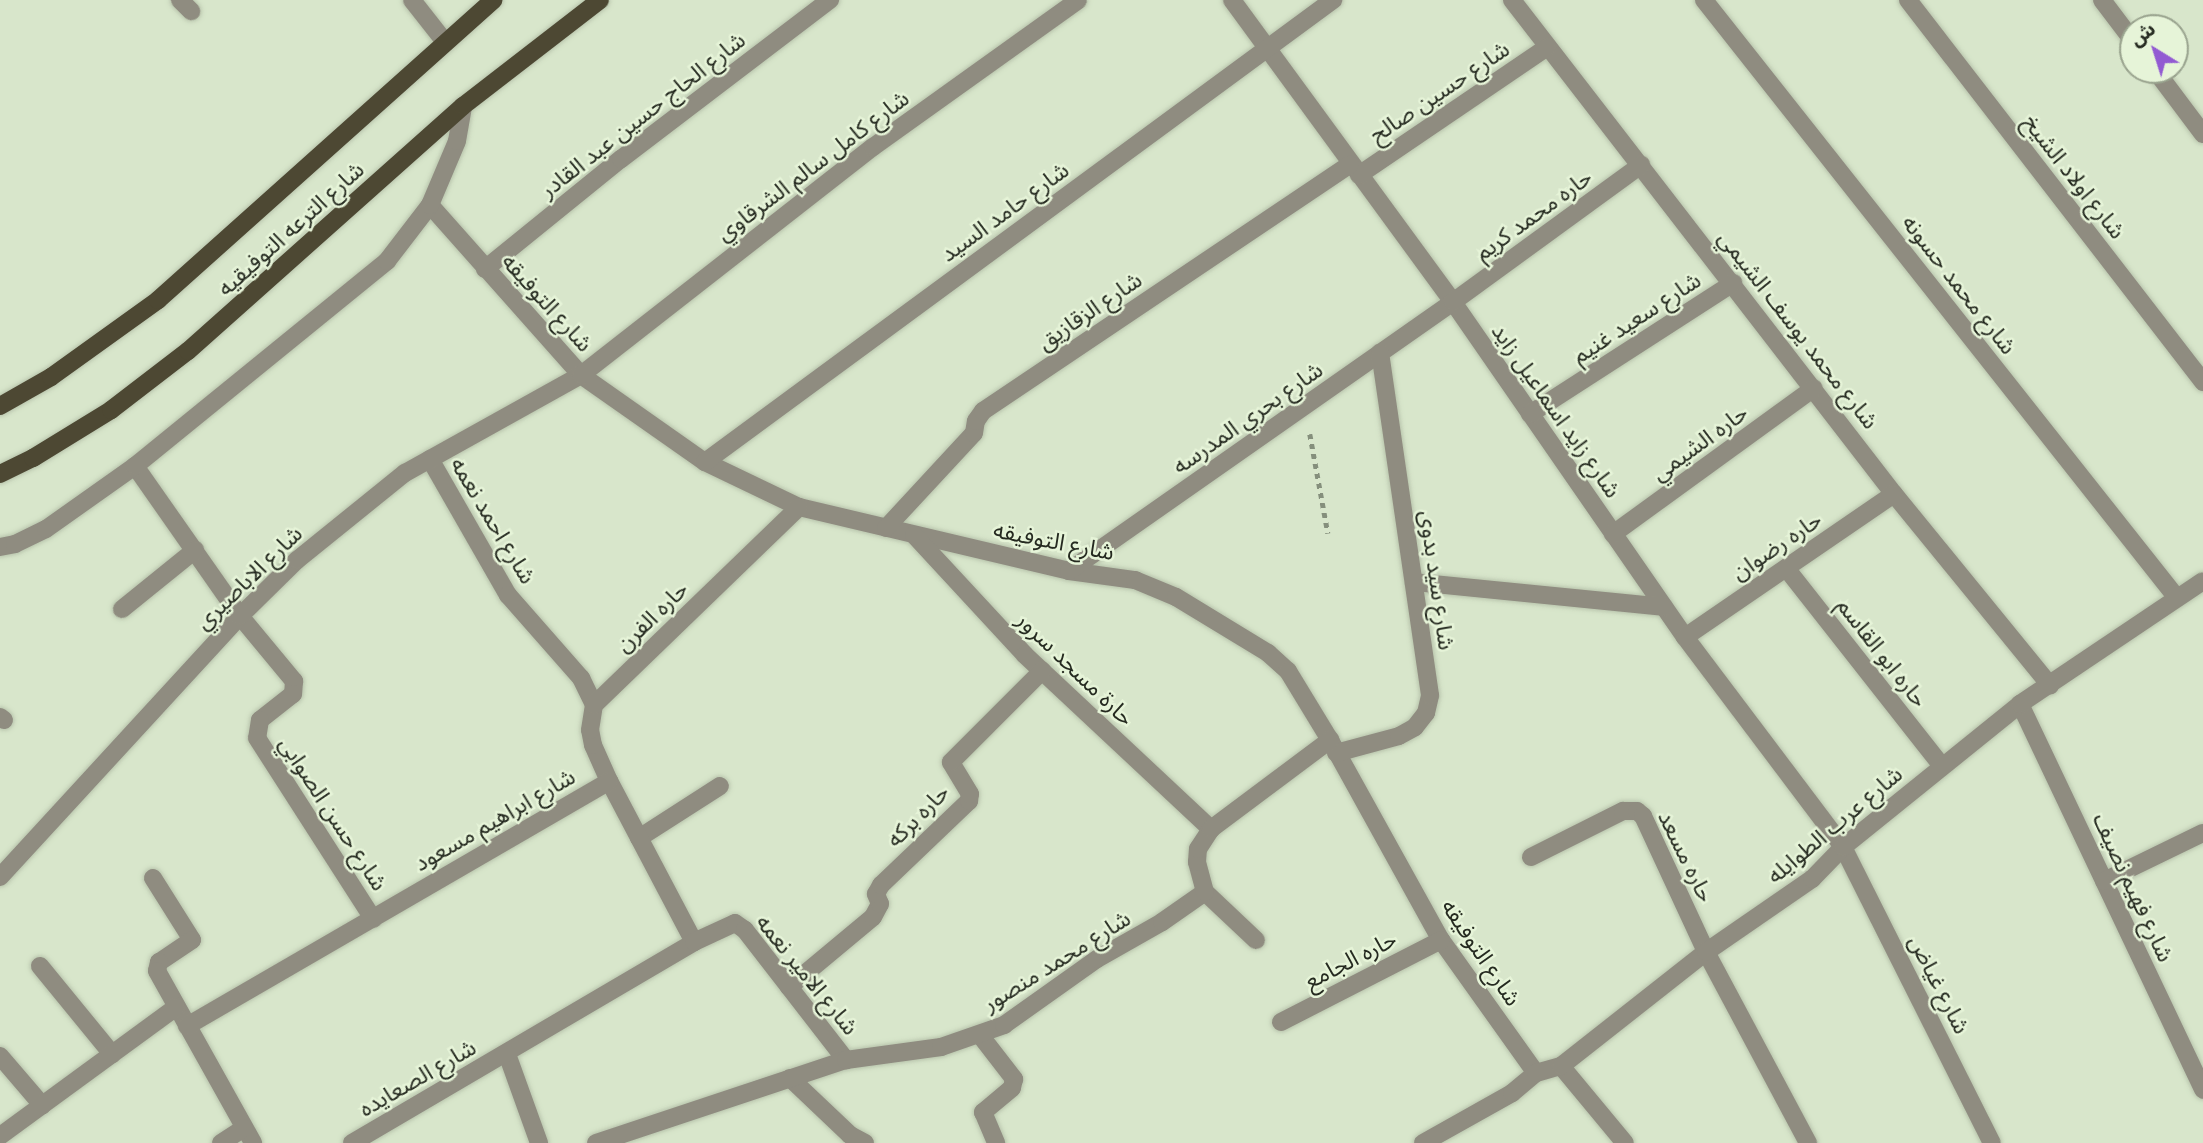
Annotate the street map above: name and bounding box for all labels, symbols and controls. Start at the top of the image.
north arrow [2119,14,2189,84]
text: ش [2125,17,2160,51]
street label: شارع الحاج حسين عبد القادر [534,25,750,203]
street label: شارع حسين صالح [1364,34,1514,148]
street label: شارع كامل سالم الشرقاوي [710,84,914,246]
street label: شارع اولاد الشيخ [2018,108,2132,244]
street label: شارع الترعه التوفيقيه [211,155,369,301]
street label: شارع حامد السيد [934,155,1074,267]
street label: حاره محمد كريم [1469,162,1597,266]
street label: شارع محمد حسونه [1897,209,2023,359]
street label: شارع محمد يوسف الشيمي [1713,224,1885,434]
street label: شارع التوفيقه [497,247,599,357]
street label: شارع الزقازيق [1031,265,1147,355]
street label: شارع سعيد غنيم [1567,265,1705,369]
street label: شارع زايد اسماعيل زايد [1486,318,1628,502]
street label: شارع بحري المدرسه [1167,355,1327,479]
street label: حاره الشيمي [1645,398,1753,486]
street label: شارع احمد نعمه [445,452,543,588]
street label: حاره رضوان [1726,505,1826,585]
street label: شارع سيد بدوى [1415,508,1461,652]
street label: شارع التوفيقه [991,515,1117,565]
street label: شارع الاباصيري [189,519,307,635]
street label: حاره الفرن [609,575,693,657]
street label: حاره ابو القاسم [1832,592,1934,712]
street label: حارة مسجد سرور [1012,605,1140,731]
street label: شارع حسن الصوابي [274,731,394,895]
street label: شارع عرب الطوايله [1761,759,1907,889]
street label: شارع ابراهيم مسعود [409,762,579,876]
street label: حاره بركه [880,778,954,852]
street label: حاره مسعد [1653,806,1721,906]
street label: شارع فهيم نصيف [2087,808,2181,966]
street label: شارع التوفيقه [1436,893,1528,1011]
street label: شارع محمد منصور [977,904,1135,1016]
street label: شارع الامير نعمه [751,908,865,1040]
street label: حاره الجامع [1299,924,1401,994]
street label: شارع غياض [1903,930,1977,1038]
street label: شارع الصعايده [354,1032,480,1122]

